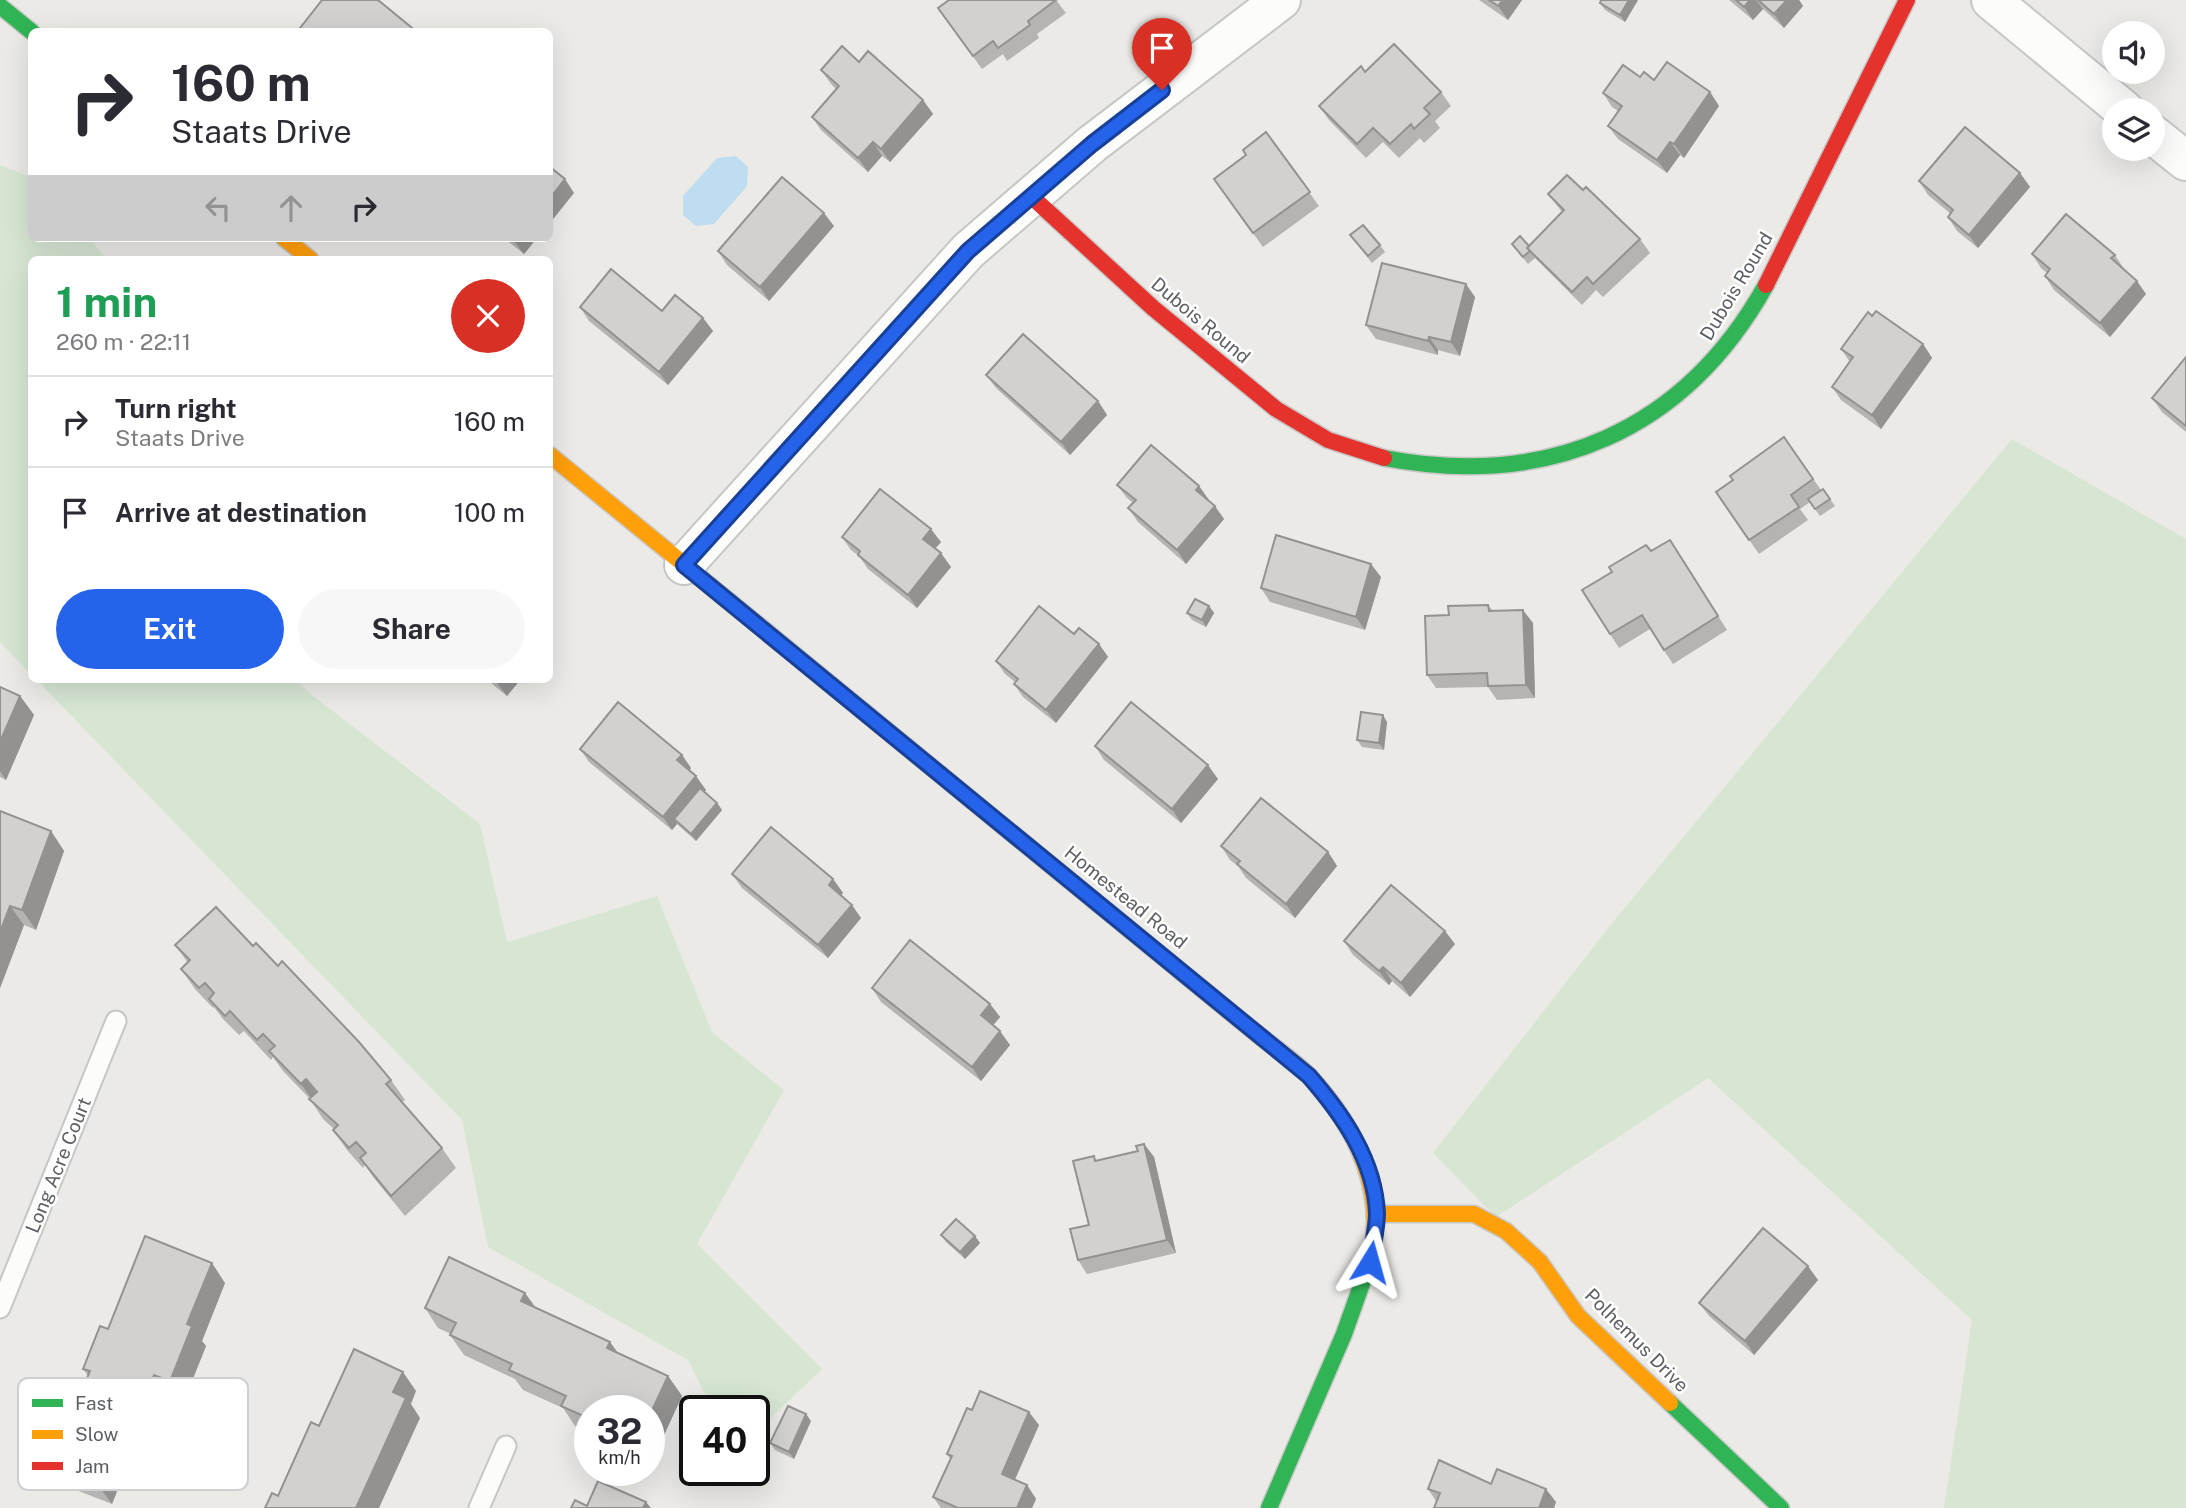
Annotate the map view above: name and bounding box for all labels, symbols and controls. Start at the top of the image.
pin [1132,18,1192,90]
map controls [2102,21,2165,161]
button: sound [2102,21,2165,84]
icon: arrive [1143,29,1181,67]
text: 160 m [171,54,311,112]
icon: right [56,56,147,147]
button: layers [2102,98,2165,161]
text: Staats Drive [171,113,352,150]
icon: left [199,189,237,227]
icon: ahead [272,189,310,227]
icon: right [345,189,383,227]
street label: Dubois Round [1695,228,1777,344]
street label: Dubois Round [1147,272,1255,368]
text: 1 min [56,277,157,326]
button: close [451,279,525,353]
text: 260 m · 22:11 [56,328,191,355]
text: Turn right [115,393,237,424]
icon: right [56,403,94,441]
text: 160 m [454,406,525,437]
text: Staats Drive [115,424,245,451]
icon: arrive [56,494,94,532]
text: Arrive at destination [115,497,367,528]
text: 100 m [454,497,525,528]
button: Exit [56,589,284,669]
button: Share [298,589,525,669]
street label: Homestead Road [1060,841,1192,953]
street label: Long Acre Court [21,1094,95,1236]
position arrow [1333,1225,1407,1299]
street label: Polhemus Drive [1581,1284,1693,1396]
legend [18,1378,248,1490]
text: Fast [75,1392,113,1414]
speed limit sign: 40 [679,1395,770,1486]
text: 32 [597,1411,642,1452]
text: Slow [75,1423,119,1445]
text: km/h [598,1447,641,1468]
text: Jam [75,1455,109,1477]

